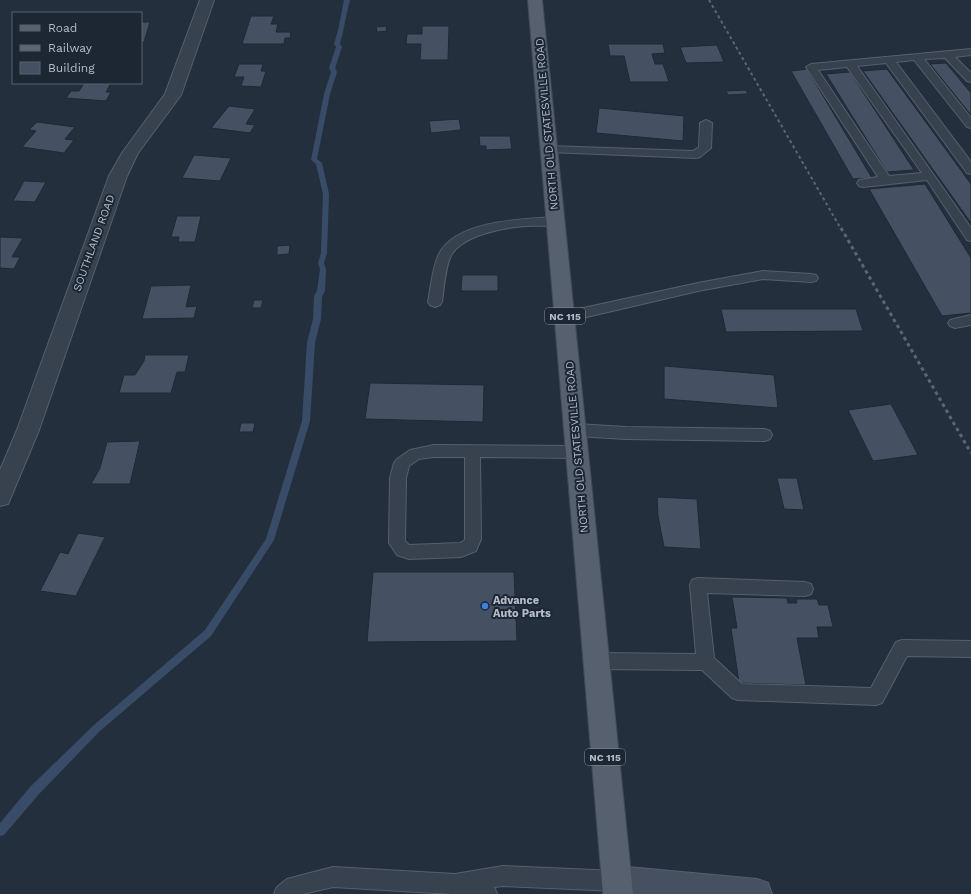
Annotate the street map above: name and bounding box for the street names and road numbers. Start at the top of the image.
street label: NORTH OLD STATESVILLE ROAD [533,38,561,210]
street label: SOUTHLAND ROAD [70,193,118,293]
road number: NC 115 [545,308,585,324]
street label: NORTH OLD STATESVILLE ROAD [563,361,591,533]
road number: NC 115 [585,749,625,765]

